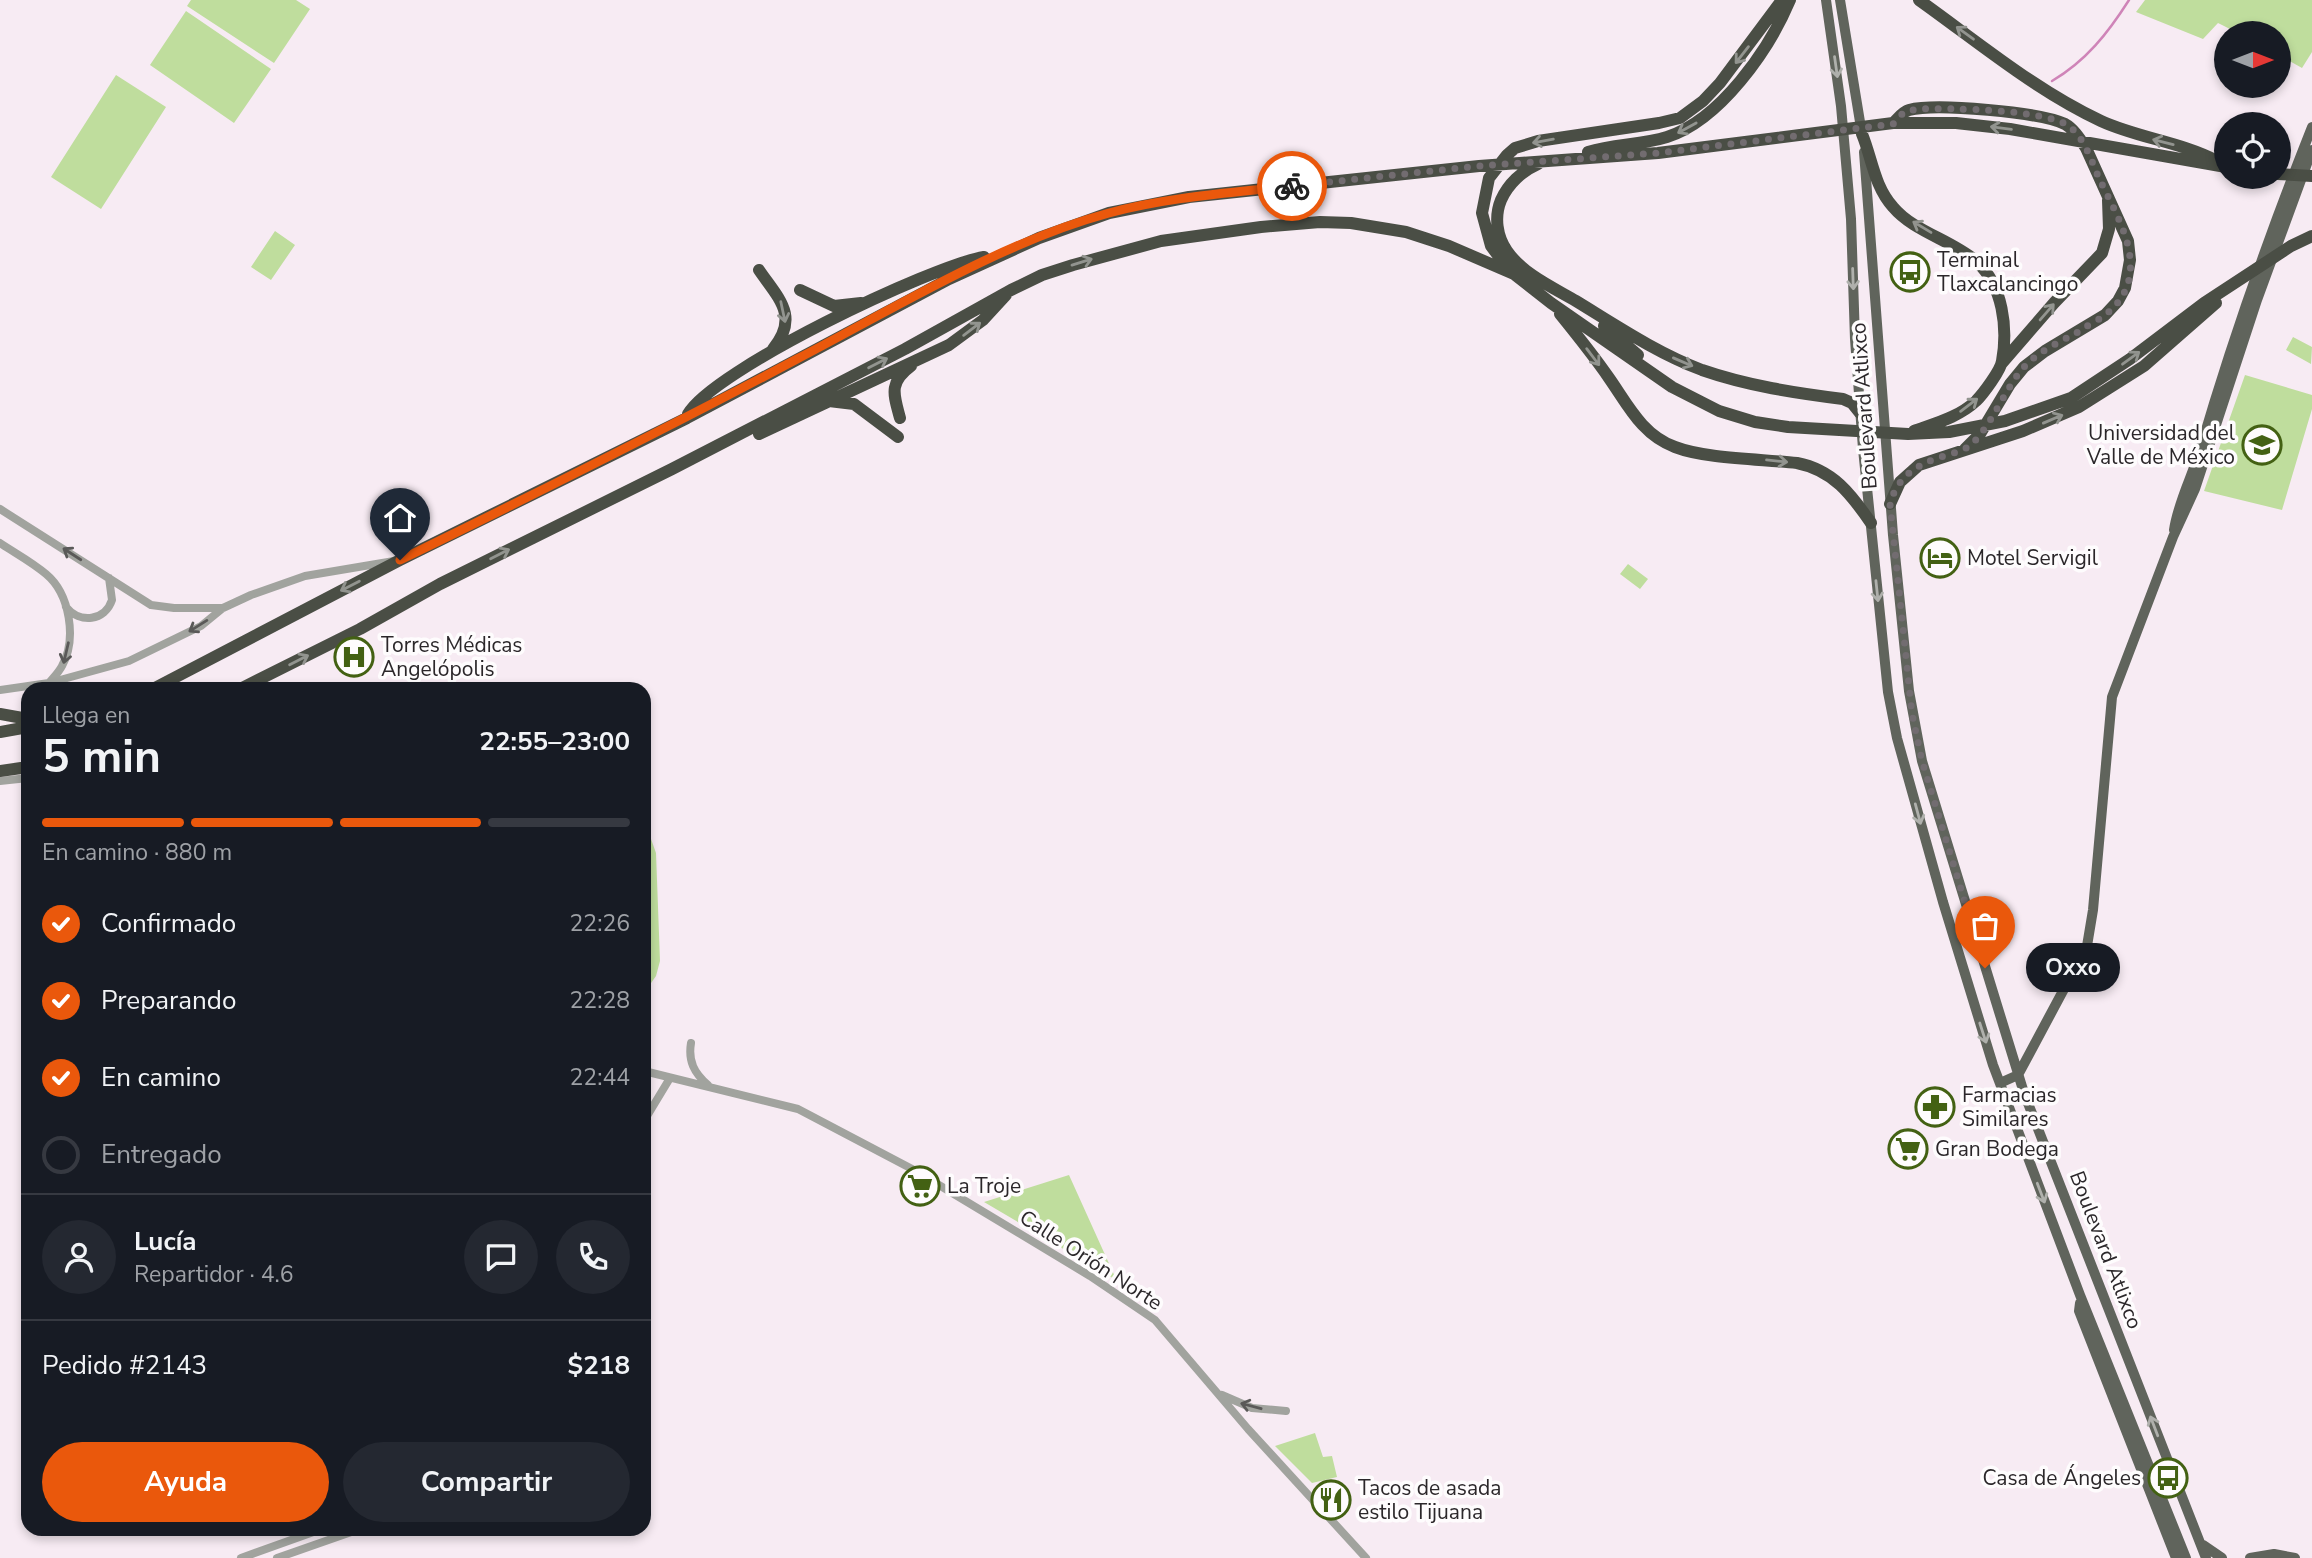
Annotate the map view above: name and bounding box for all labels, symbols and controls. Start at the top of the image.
north arrow [2214,21,2291,98]
map controls [2214,21,2291,189]
one-way arrow [1956,26,1975,40]
one-way arrow [1734,46,1749,64]
one-way arrow [1830,56,1843,78]
button: locate [2214,112,2291,189]
one-way arrow [1990,121,2013,134]
one-way arrow [1677,122,1698,135]
one-way arrow [1532,135,1555,148]
one-way arrow [2152,135,2174,148]
courier [1257,151,1327,221]
icon: bike [1273,167,1311,205]
one-way arrow [1912,220,1932,234]
place label: Terminal Tlaxcalancingo [1937,246,2078,298]
bus stop icon: Terminal Tlaxcalancingo [1889,251,1931,293]
one-way arrow [1070,255,1092,267]
one-way arrow [1846,267,1859,290]
one-way arrow [777,300,791,323]
one-way arrow [2039,303,2055,321]
one-way arrow [962,321,981,336]
street label: Boulevard Atlixco [1844,322,1884,490]
one-way arrow [1586,347,1601,366]
one-way arrow [2121,351,2140,365]
one-way arrow [868,356,888,370]
one-way arrow [1672,356,1693,369]
one-way arrow [1959,398,1978,413]
one-way arrow [2041,412,2063,425]
place label: Universidad del Valle de México [2086,419,2236,471]
school or university icon: Universidad del Valle de México [2241,424,2283,466]
one-way arrow [1765,455,1788,468]
pin [370,488,430,560]
icon: home [381,499,419,537]
hotel icon: Motel Servigil [1919,537,1961,579]
place label: Motel Servigil [1967,544,2099,572]
one-way arrow [489,546,510,560]
one-way arrow [63,547,82,562]
one-way arrow [1871,579,1884,602]
one-way arrow [340,580,361,594]
one-way arrow [189,619,208,634]
place label: Torres Médicas Angelópolis [381,631,522,683]
hospital icon: Torres Médicas Angelópolis [333,636,375,678]
one-way arrow [58,641,72,664]
one-way arrow [288,653,309,667]
text: Llega en [42,700,130,731]
text: 22:55–23:00 [479,724,630,759]
text: 5 min [42,725,161,788]
one-way arrow [1912,803,1925,825]
text: En camino · 880 m [42,837,232,868]
pin [1955,896,2015,968]
icon: check [42,905,80,943]
text: Confirmado [101,906,236,941]
icon: bag [1966,907,2004,945]
text: 22:26 [570,908,630,939]
callout: Oxxo [2027,944,2122,992]
text: Oxxo [2045,952,2101,983]
icon: check [42,982,80,1020]
text: Preparando [101,983,236,1018]
text: 22:28 [570,985,630,1016]
one-way arrow [1978,1021,1990,1043]
icon: check [42,1059,80,1097]
text: En camino [101,1060,221,1095]
text: 22:44 [570,1062,630,1093]
place label: Farmacias Similares [1962,1081,2057,1133]
pharmacy icon: Farmacias Similares [1914,1086,1956,1128]
supermarket icon: Gran Bodega [1887,1128,1929,1170]
place label: Gran Bodega [1935,1135,2059,1163]
text: Entregado [101,1137,222,1172]
supermarket icon: La Troje [899,1165,941,1207]
street label: Boulevard Atlixco [2063,1167,2149,1333]
place label: La Troje [947,1172,1021,1200]
one-way arrow [2036,1181,2049,1203]
street label: Calle Orión Norte [1014,1203,1168,1317]
button: person [42,1220,116,1294]
button: chat [464,1220,538,1294]
button: phone [556,1220,630,1294]
text: Lucía [134,1224,197,1259]
text: Repartidor · 4.6 [134,1259,294,1290]
text: Pedido #2143 [42,1348,207,1383]
text: $218 [568,1348,630,1383]
one-way arrow [1241,1399,1263,1412]
one-way arrow [2146,1416,2159,1438]
button: Ayuda [42,1442,329,1522]
button: Compartir [343,1442,630,1522]
bus stop icon: Casa de Ángeles [2147,1457,2189,1499]
place label: Casa de Ángeles [1983,1464,2141,1492]
place label: Tacos de asada estilo Tijuana [1358,1474,1501,1526]
restaurant icon: Tacos de asada estilo Tijuana [1310,1479,1352,1521]

